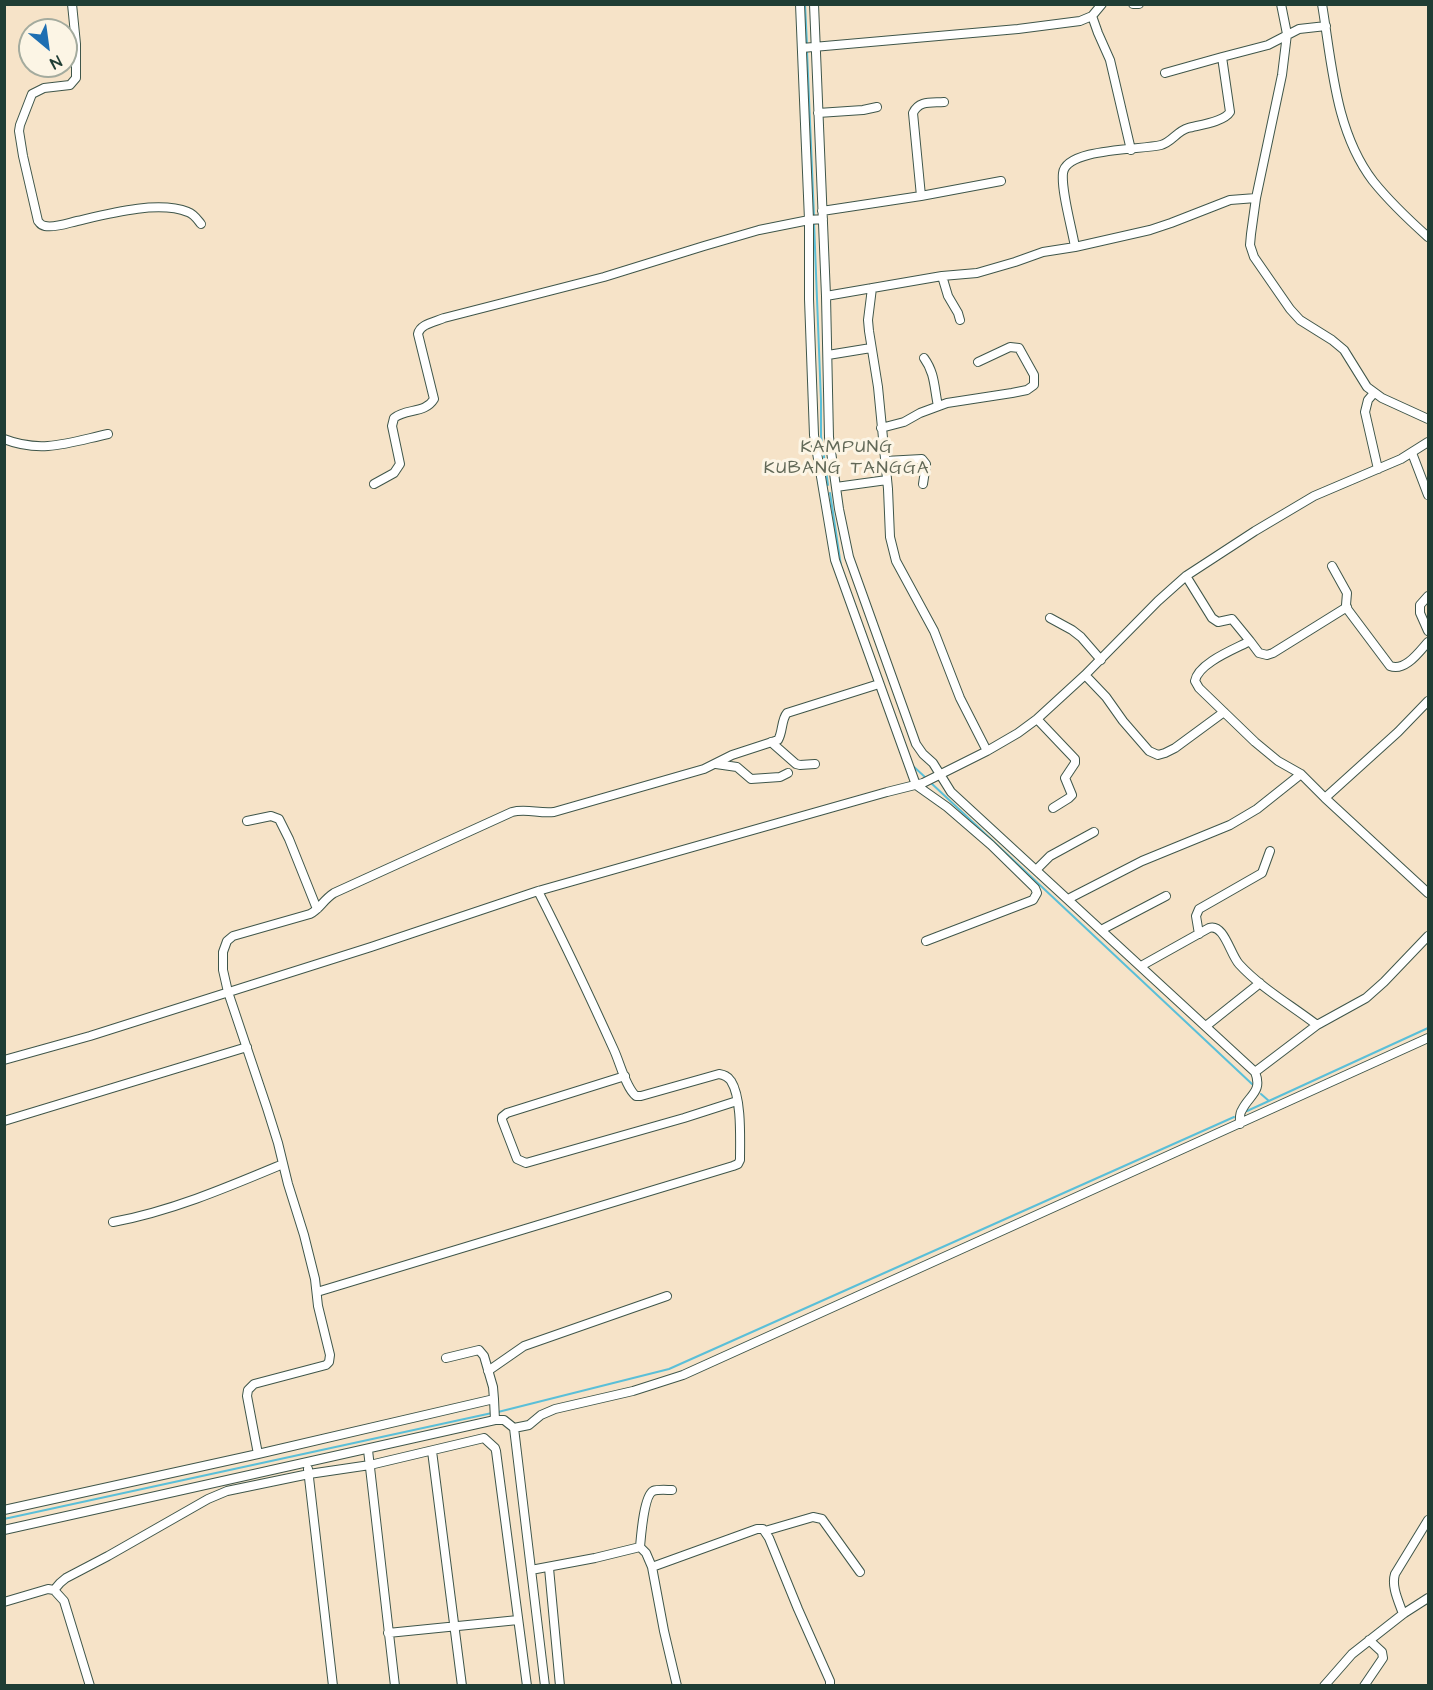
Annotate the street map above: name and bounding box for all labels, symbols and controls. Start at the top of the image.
north arrow [18,18,78,78]
text: N [46,50,65,74]
district label: KAMPUNG KUBANG TANGGA [764,437,930,480]

